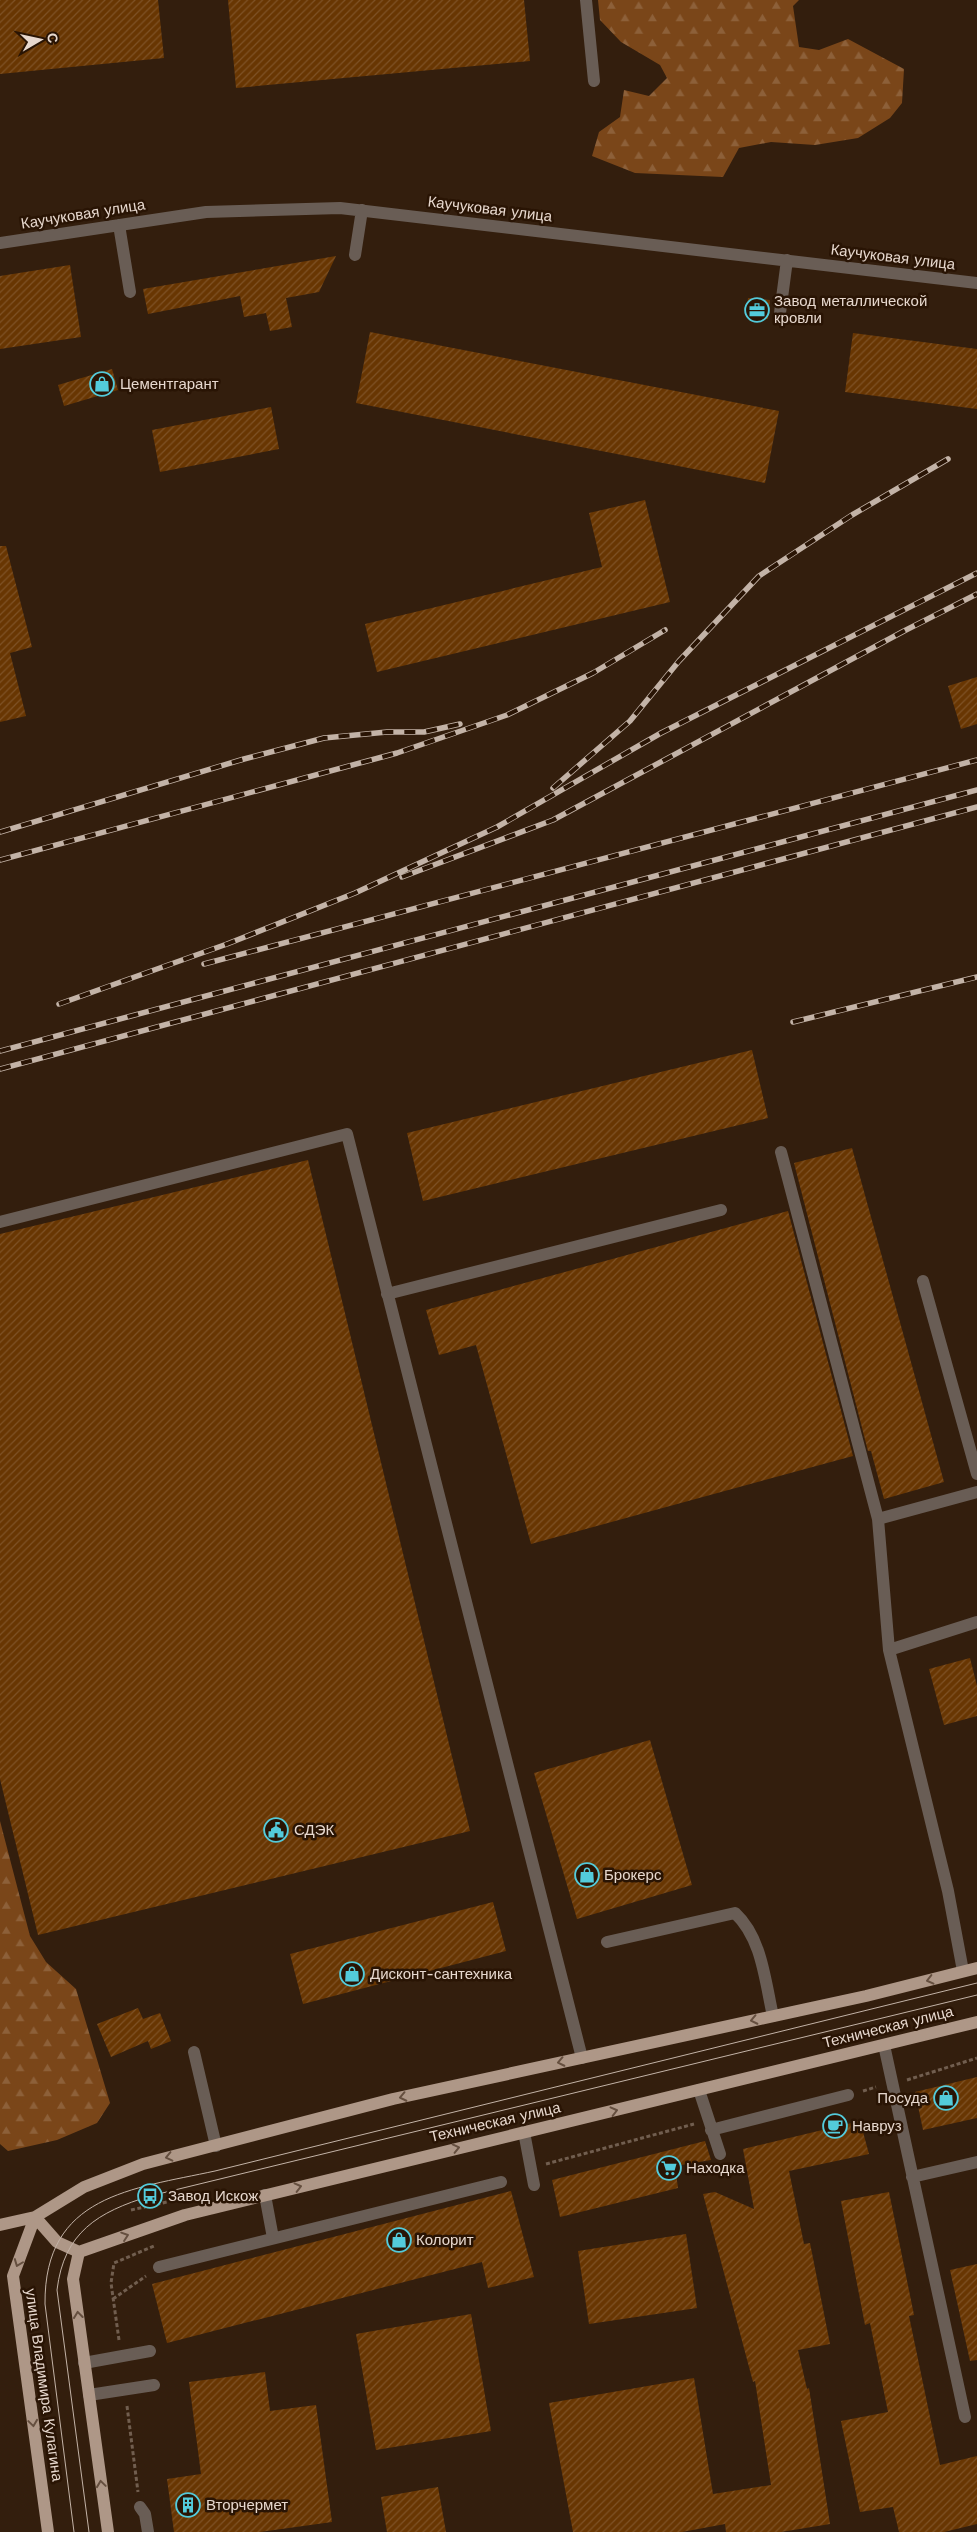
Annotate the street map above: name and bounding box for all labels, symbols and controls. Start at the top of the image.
north arrow [15,15,65,65]
text: С [44,32,62,44]
street label: Каучуковая улица [427,192,554,226]
street label: Каучуковая улица [20,195,147,233]
street label: Каучуковая улица [830,240,957,274]
place label: Завод металлической кровли [774,292,927,327]
office icon: Завод металлической кровли [744,297,770,323]
shop icon: Цементгарант [89,371,115,397]
place label: Цементгарант [120,375,219,393]
public building icon: СДЭК [263,1817,289,1843]
place label: СДЭК [294,1821,334,1839]
shop icon: Брокерс [574,1862,600,1888]
place label: Брокерс [604,1866,662,1884]
shop icon: Дисконт-сантехника [339,1961,365,1987]
place label: Дисконт-сантехника [370,1965,513,1983]
one-way arrow [925,1974,934,1985]
street label: Техническая улица [821,2002,956,2052]
one-way arrow [750,2014,759,2025]
one-way arrow [557,2056,566,2067]
shop icon: Посуда [933,2085,959,2111]
place label: Посуда [877,2089,929,2107]
one-way arrow [398,2091,407,2102]
street label: Техническая улица [428,2098,563,2146]
one-way arrow [609,2106,618,2117]
cafe icon: Навруз [822,2113,848,2139]
place label: Навруз [852,2117,902,2135]
one-way arrow [451,2143,460,2154]
one-way arrow [165,2151,174,2162]
supermarket icon: Находка [656,2155,682,2181]
place label: Находка [686,2159,745,2177]
one-way arrow [293,2182,302,2193]
bus stop icon: Завод Искож [137,2183,163,2209]
place label: Завод Искож [168,2187,258,2205]
shop icon: Колорит [386,2227,412,2253]
place label: Колорит [416,2231,474,2249]
one-way arrow [120,2232,129,2242]
one-way arrow [14,2258,24,2267]
street label: улица Владимира Кулагина [22,2287,67,2483]
one-way arrow [73,2311,84,2319]
one-way arrow [27,2419,38,2427]
one-way arrow [96,2479,107,2487]
building icon: Вторчермет [175,2492,201,2518]
place label: Вторчермет [206,2496,288,2514]

